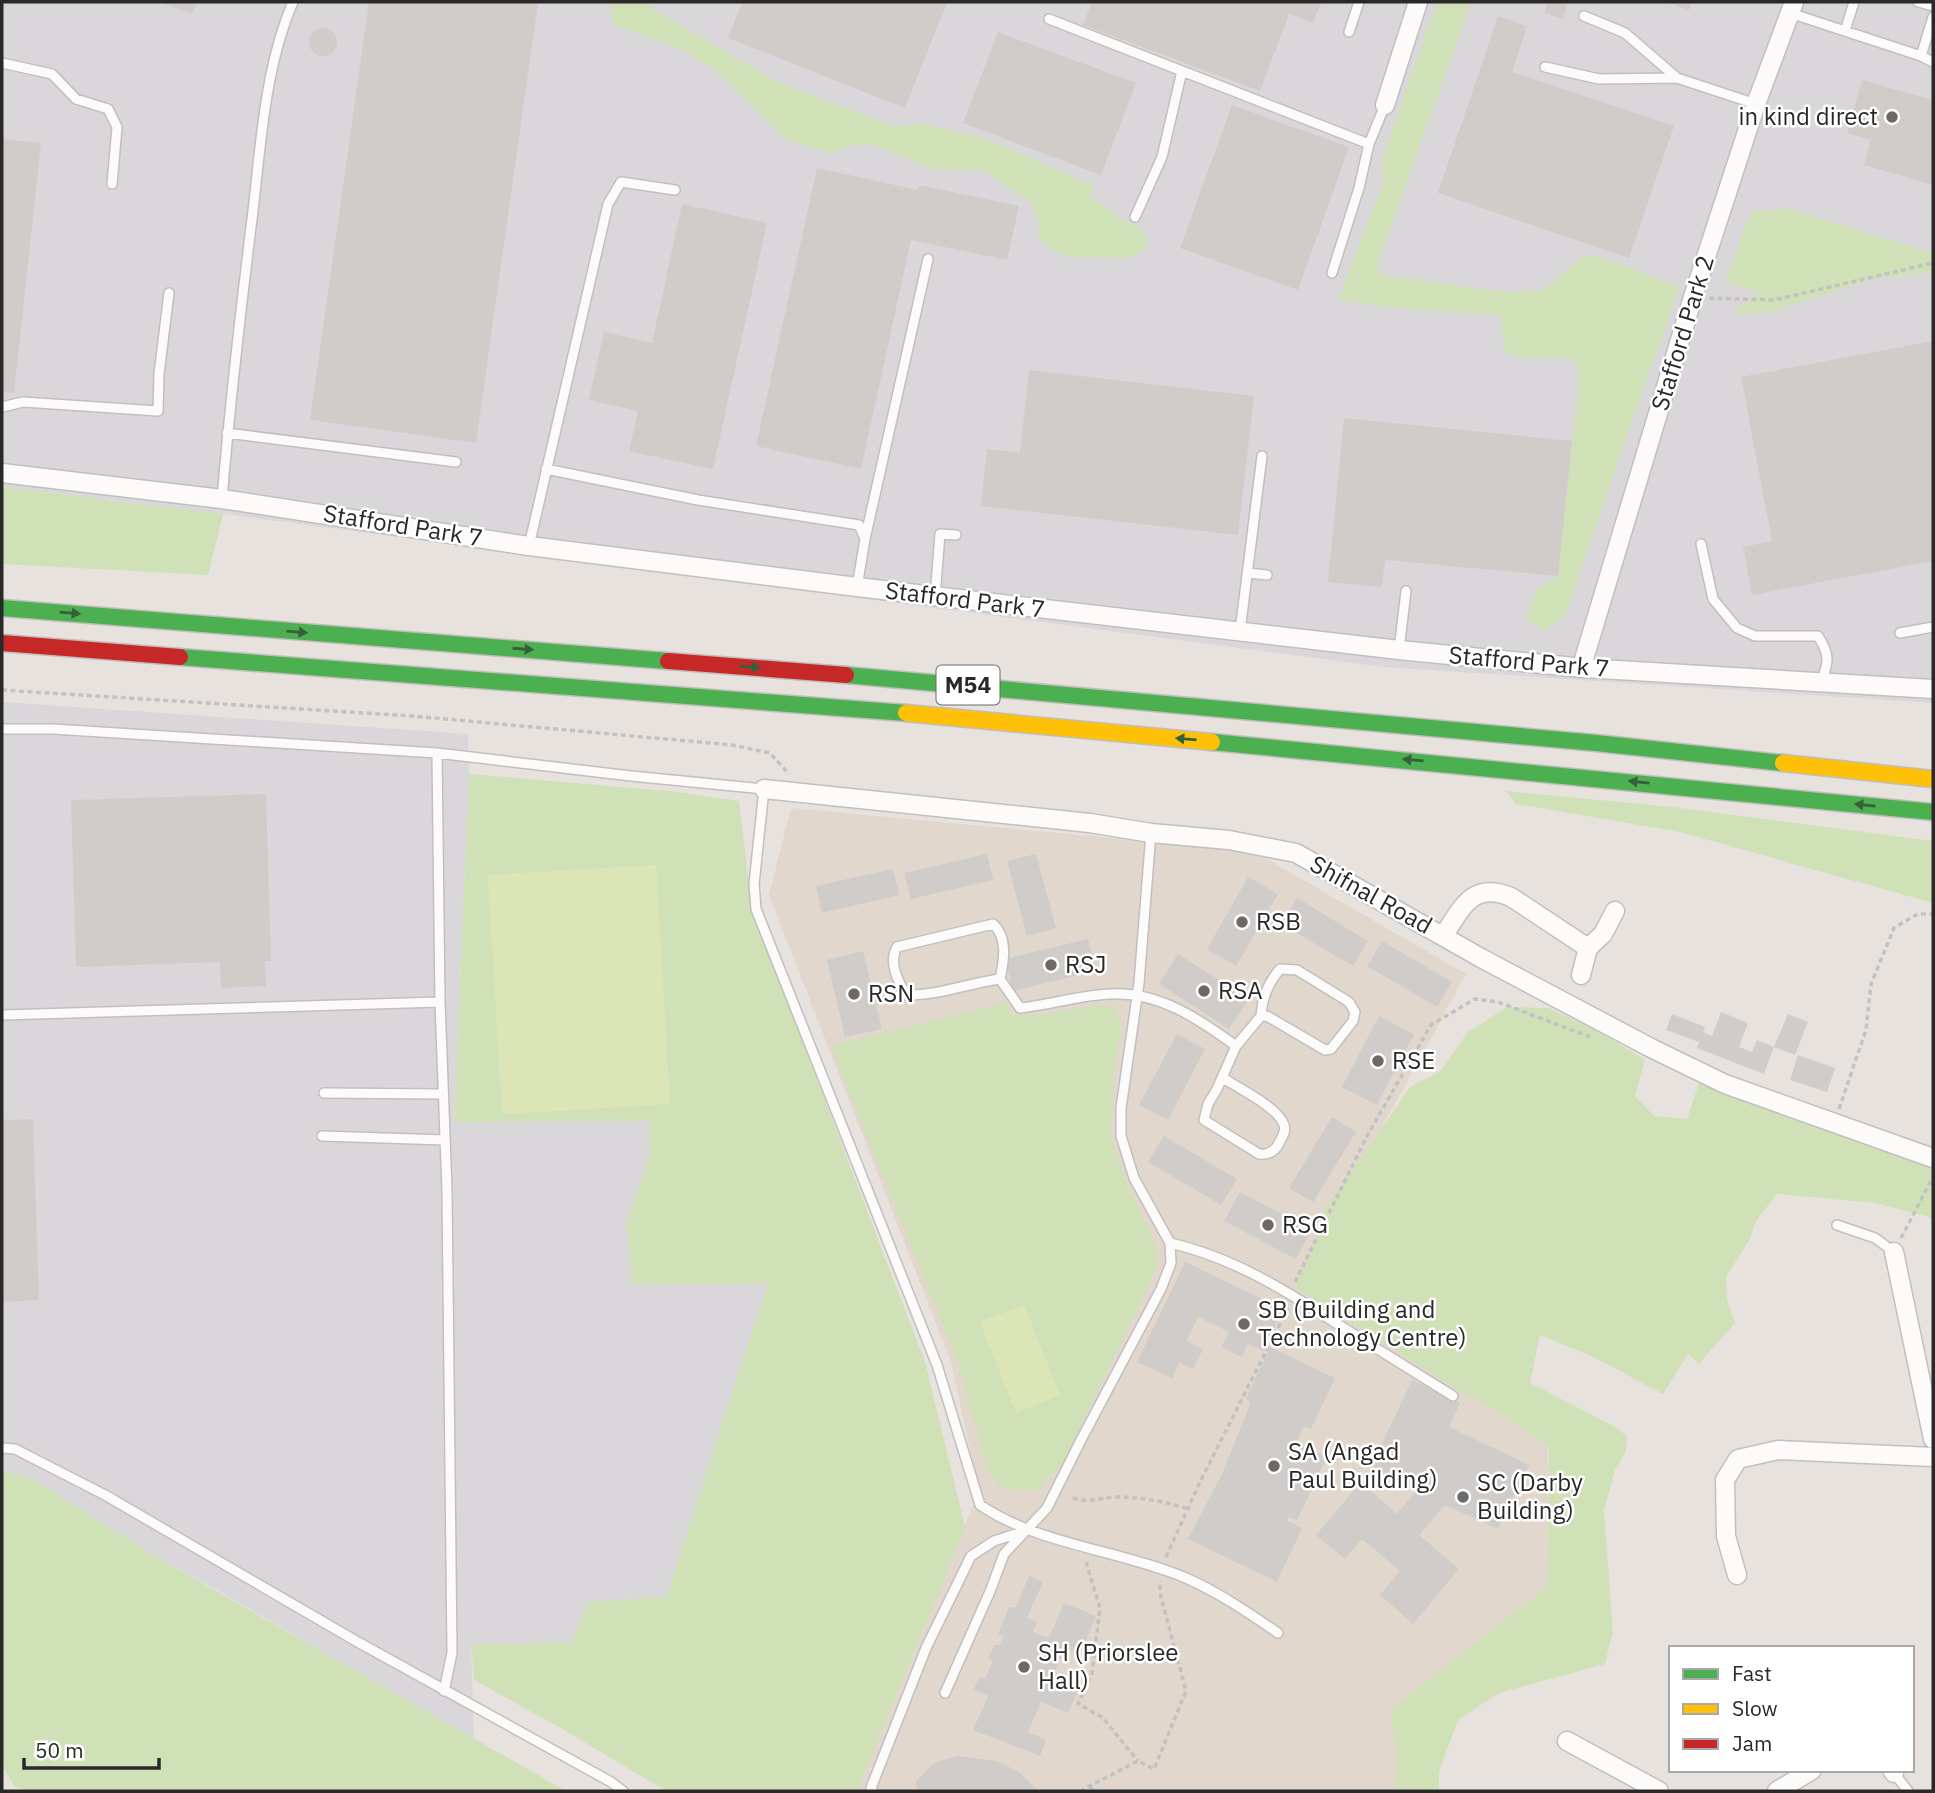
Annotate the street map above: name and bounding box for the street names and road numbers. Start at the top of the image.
street label: Stafford Park 2 [1643,251,1721,414]
street label: Stafford Park 7 [321,497,485,553]
street label: Stafford Park 7 [883,573,1047,625]
street label: Stafford Park 7 [1448,638,1611,684]
road number: M54 [936,666,1000,705]
street label: Shifnal Road [1305,847,1438,941]

